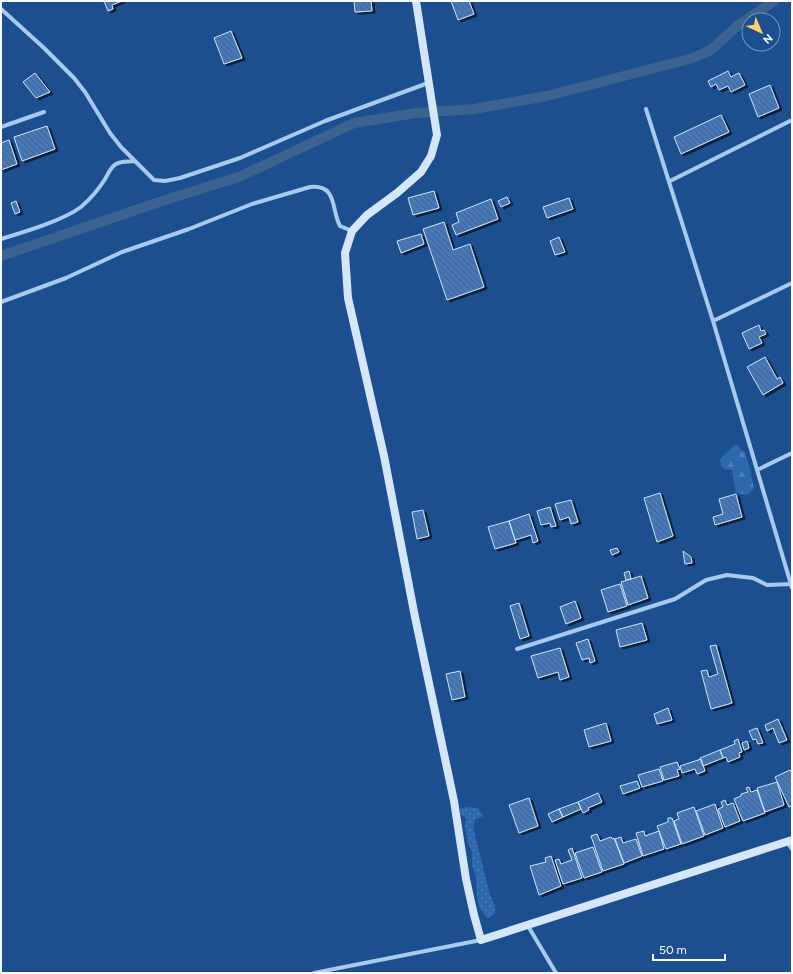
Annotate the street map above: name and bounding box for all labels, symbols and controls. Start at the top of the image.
north arrow [741,12,781,52]
text: N [760,31,775,46]
scale bar [653,936,725,962]
text: 50 m [659,943,687,957]

